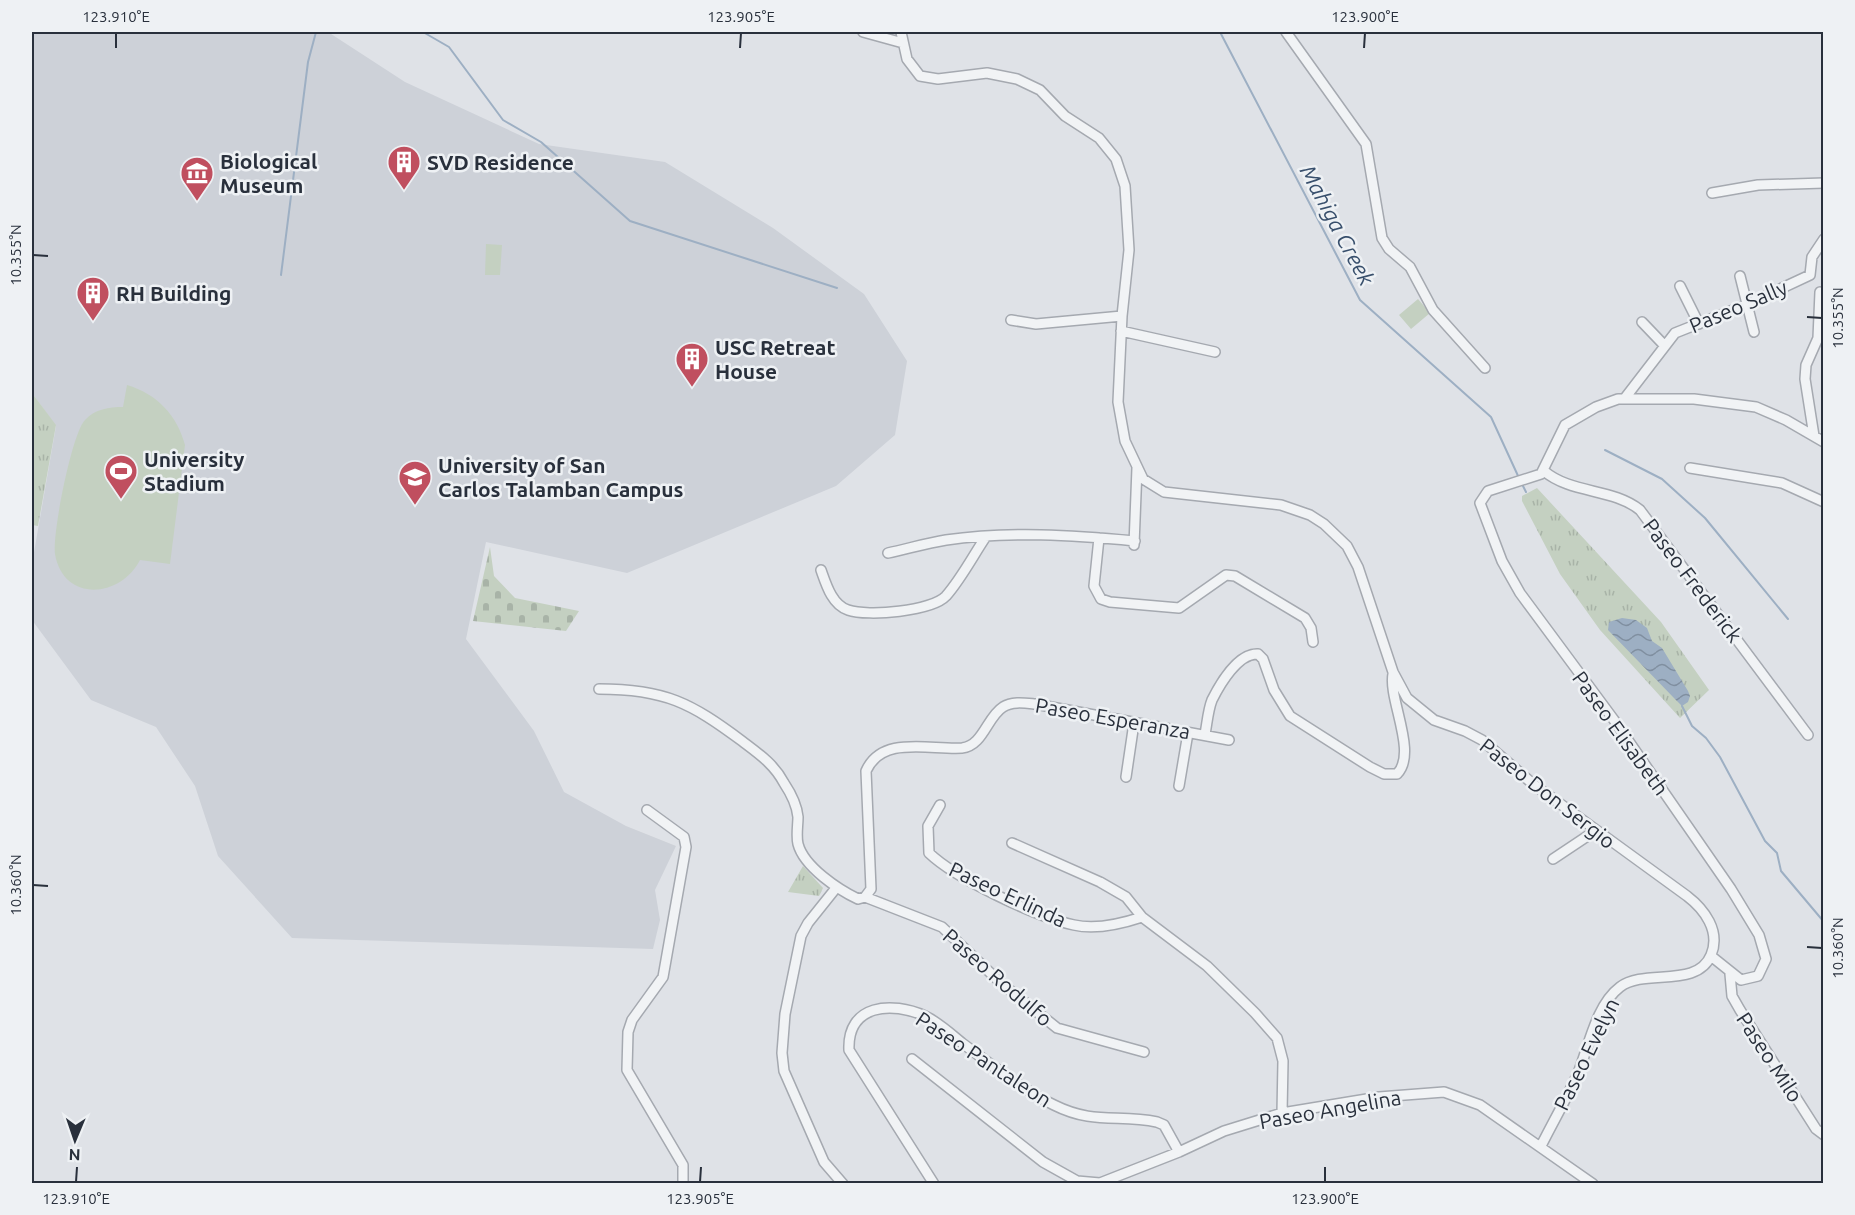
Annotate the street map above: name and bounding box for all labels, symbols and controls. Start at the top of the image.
text: 123.910°E [82,8,150,25]
text: 123.905°E [707,8,775,25]
text: 123.900°E [1331,8,1399,25]
building icon: SVD Residence [386,144,422,191]
place label: Biological Museum [220,149,317,197]
place label: SVD Residence [427,150,574,174]
museum icon: Biological Museum [179,155,215,202]
water label: Mahiga Creek [1296,161,1381,290]
text: 10.355°N [7,224,24,286]
building icon: RH Building [75,275,111,322]
street label: Paseo Sally [1685,275,1791,337]
place label: RH Building [116,281,231,305]
text: 10.355°N [1829,287,1846,349]
place label: USC Retreat House [715,335,836,383]
building icon: USC Retreat House [674,341,710,388]
place label: University Stadium [144,447,244,495]
sports icon: University Stadium [103,453,139,500]
place label: University of San Carlos Talamban Campus [438,453,683,501]
school or university icon: University of San Carlos Talamban Campus [397,459,433,506]
street label: Paseo Frederick [1639,513,1748,647]
street label: Paseo Elisabeth [1568,666,1674,800]
street label: Paseo Esperanza [1034,693,1192,743]
street label: Paseo Don Sergio [1476,733,1620,853]
text: 10.360°N [7,854,24,916]
street label: Paseo Erlinda [946,856,1070,932]
text: 10.360°N [1829,917,1846,979]
street label: Paseo Rodulfo [939,923,1057,1031]
street label: Paseo Evelyn [1548,994,1624,1114]
street label: Paseo Pantaleon [912,1006,1056,1112]
street label: Paseo Milo [1732,1008,1808,1106]
street label: Paseo Angelina [1257,1085,1403,1133]
north arrow [45,1110,105,1170]
text: N [68,1146,81,1164]
text: 123.910°E [42,1190,110,1207]
text: 123.905°E [666,1190,734,1207]
text: 123.900°E [1291,1190,1359,1207]

